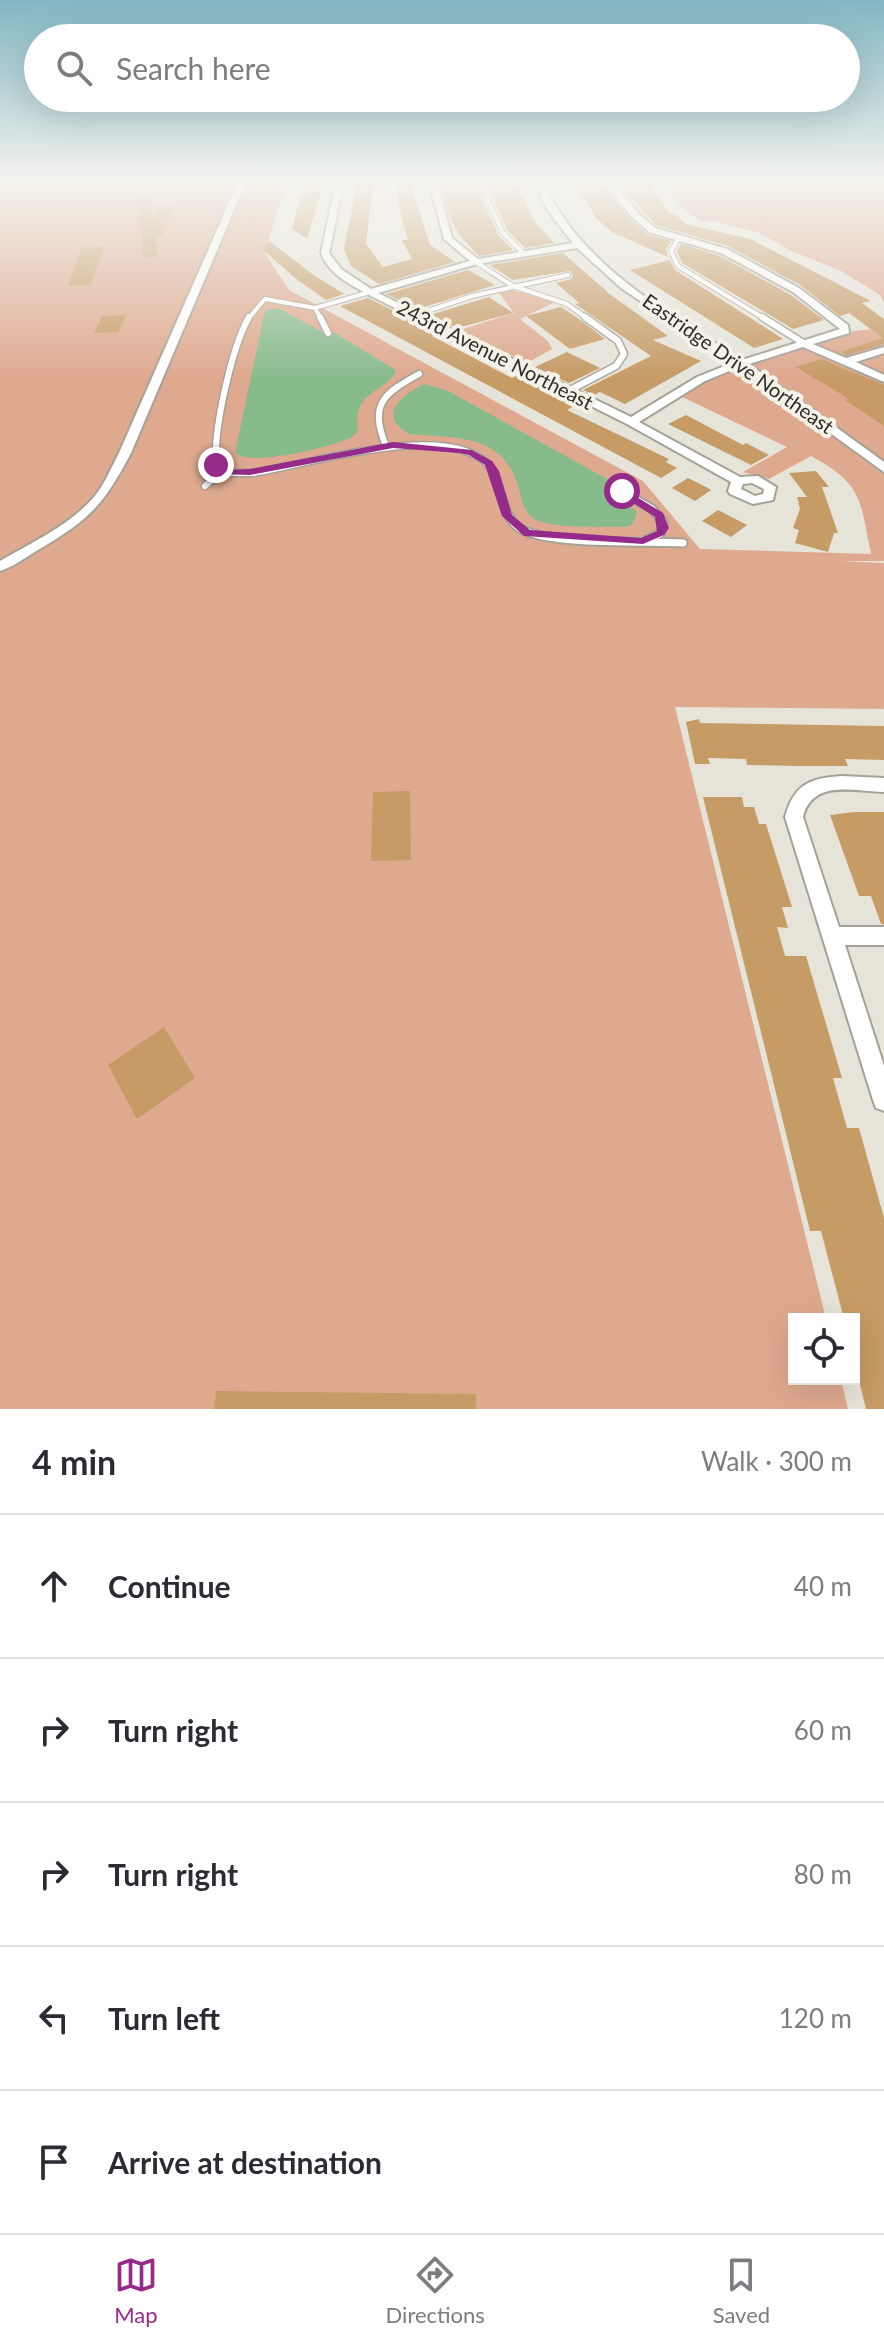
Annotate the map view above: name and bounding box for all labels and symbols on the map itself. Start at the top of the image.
street label: Eastridge Drive Northeast [639,288,839,438]
street label: 243rd Avenue Northeast [393,294,598,414]
route end [198,447,234,483]
route start [604,473,640,509]

